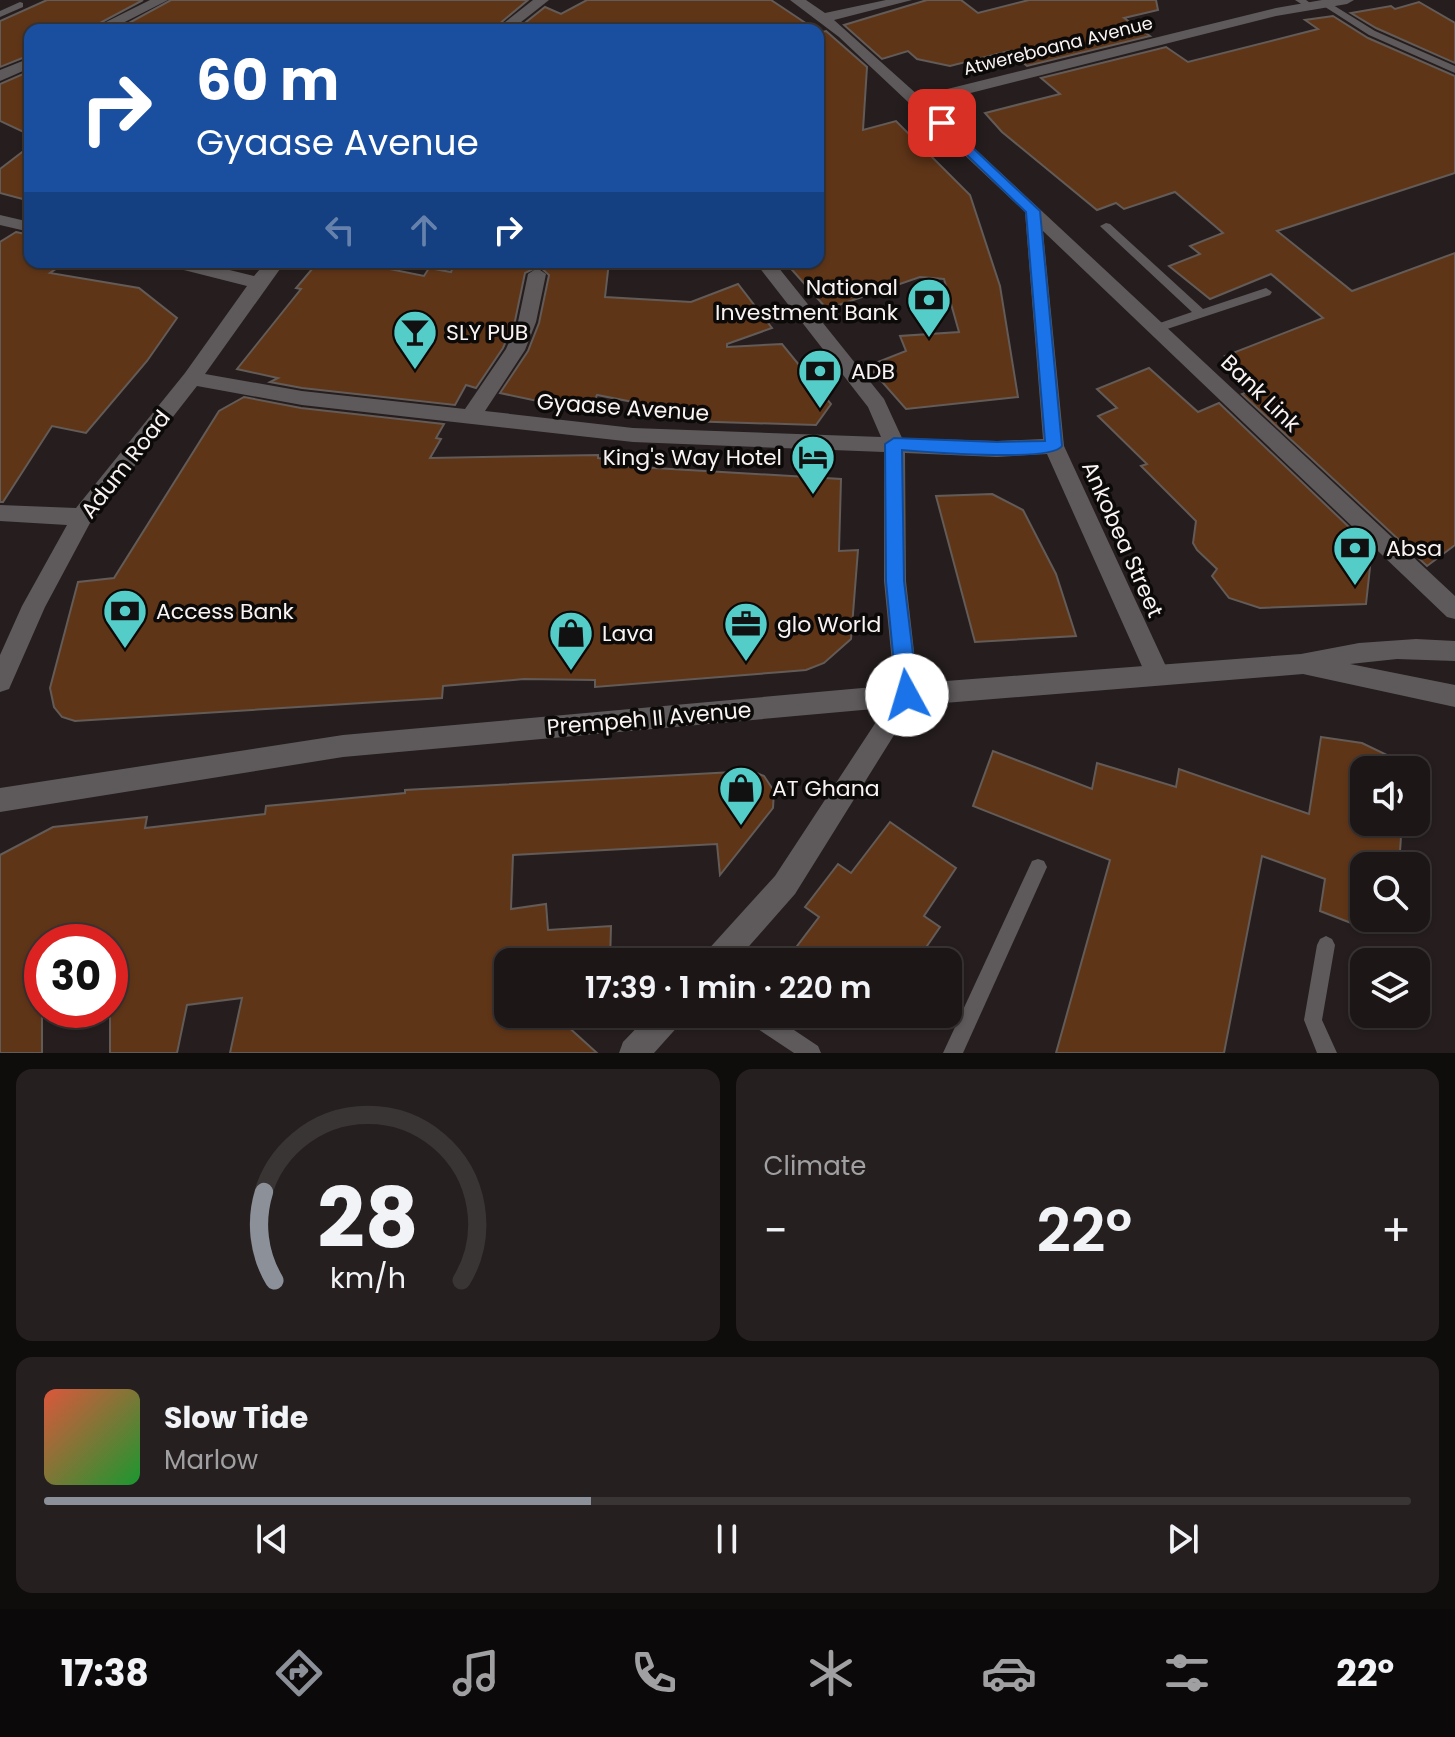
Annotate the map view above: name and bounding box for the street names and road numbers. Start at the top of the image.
street label: Atwereboana Avenue [961,10,1155,81]
street label: Bank Link [1214,347,1308,440]
street label: Gyaase Avenue [536,386,710,429]
street label: Adum Road [73,404,177,525]
street label: Ankobea Street [1074,456,1171,622]
street label: Prempeh II Avenue [546,694,753,743]

